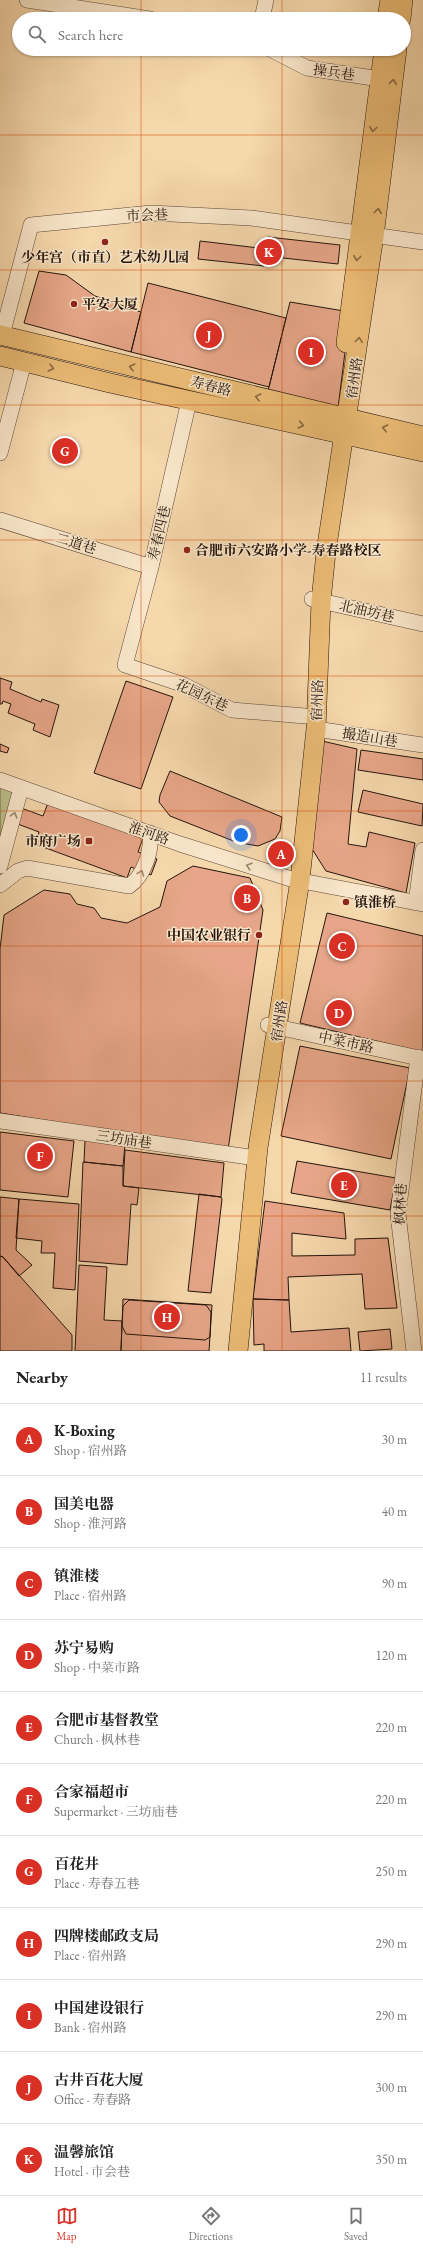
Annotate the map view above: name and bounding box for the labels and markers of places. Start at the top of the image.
marker: 少年宫（市直）艺术幼儿园 [100,237,110,247]
pin: K [256,237,282,267]
place label: 少年宫（市直）艺术幼儿园 [21,248,189,266]
place label: 平安大厦 [82,295,138,313]
marker: 平安大厦 [69,299,79,309]
pin: J [196,320,222,350]
pin: I [298,337,324,367]
pin: G [52,436,78,466]
place label: 合肥市六安路小学-寿春路校区 [195,541,381,559]
marker: 合肥市六安路小学-寿春路校区 [182,545,192,555]
place label: 市府广场 [25,832,81,850]
marker: 市府广场 [84,836,94,846]
pin: A [268,839,294,869]
pin: B [234,883,260,913]
place label: 镇淮桥 [354,893,396,911]
marker: 镇淮桥 [341,897,351,907]
place label: 中国农业银行 [167,926,251,944]
marker: 中国农业银行 [254,930,264,940]
pin: C [329,931,355,961]
pin: D [326,998,352,1028]
pin: F [27,1141,53,1171]
pin: E [331,1170,357,1200]
pin: H [154,1302,180,1332]

